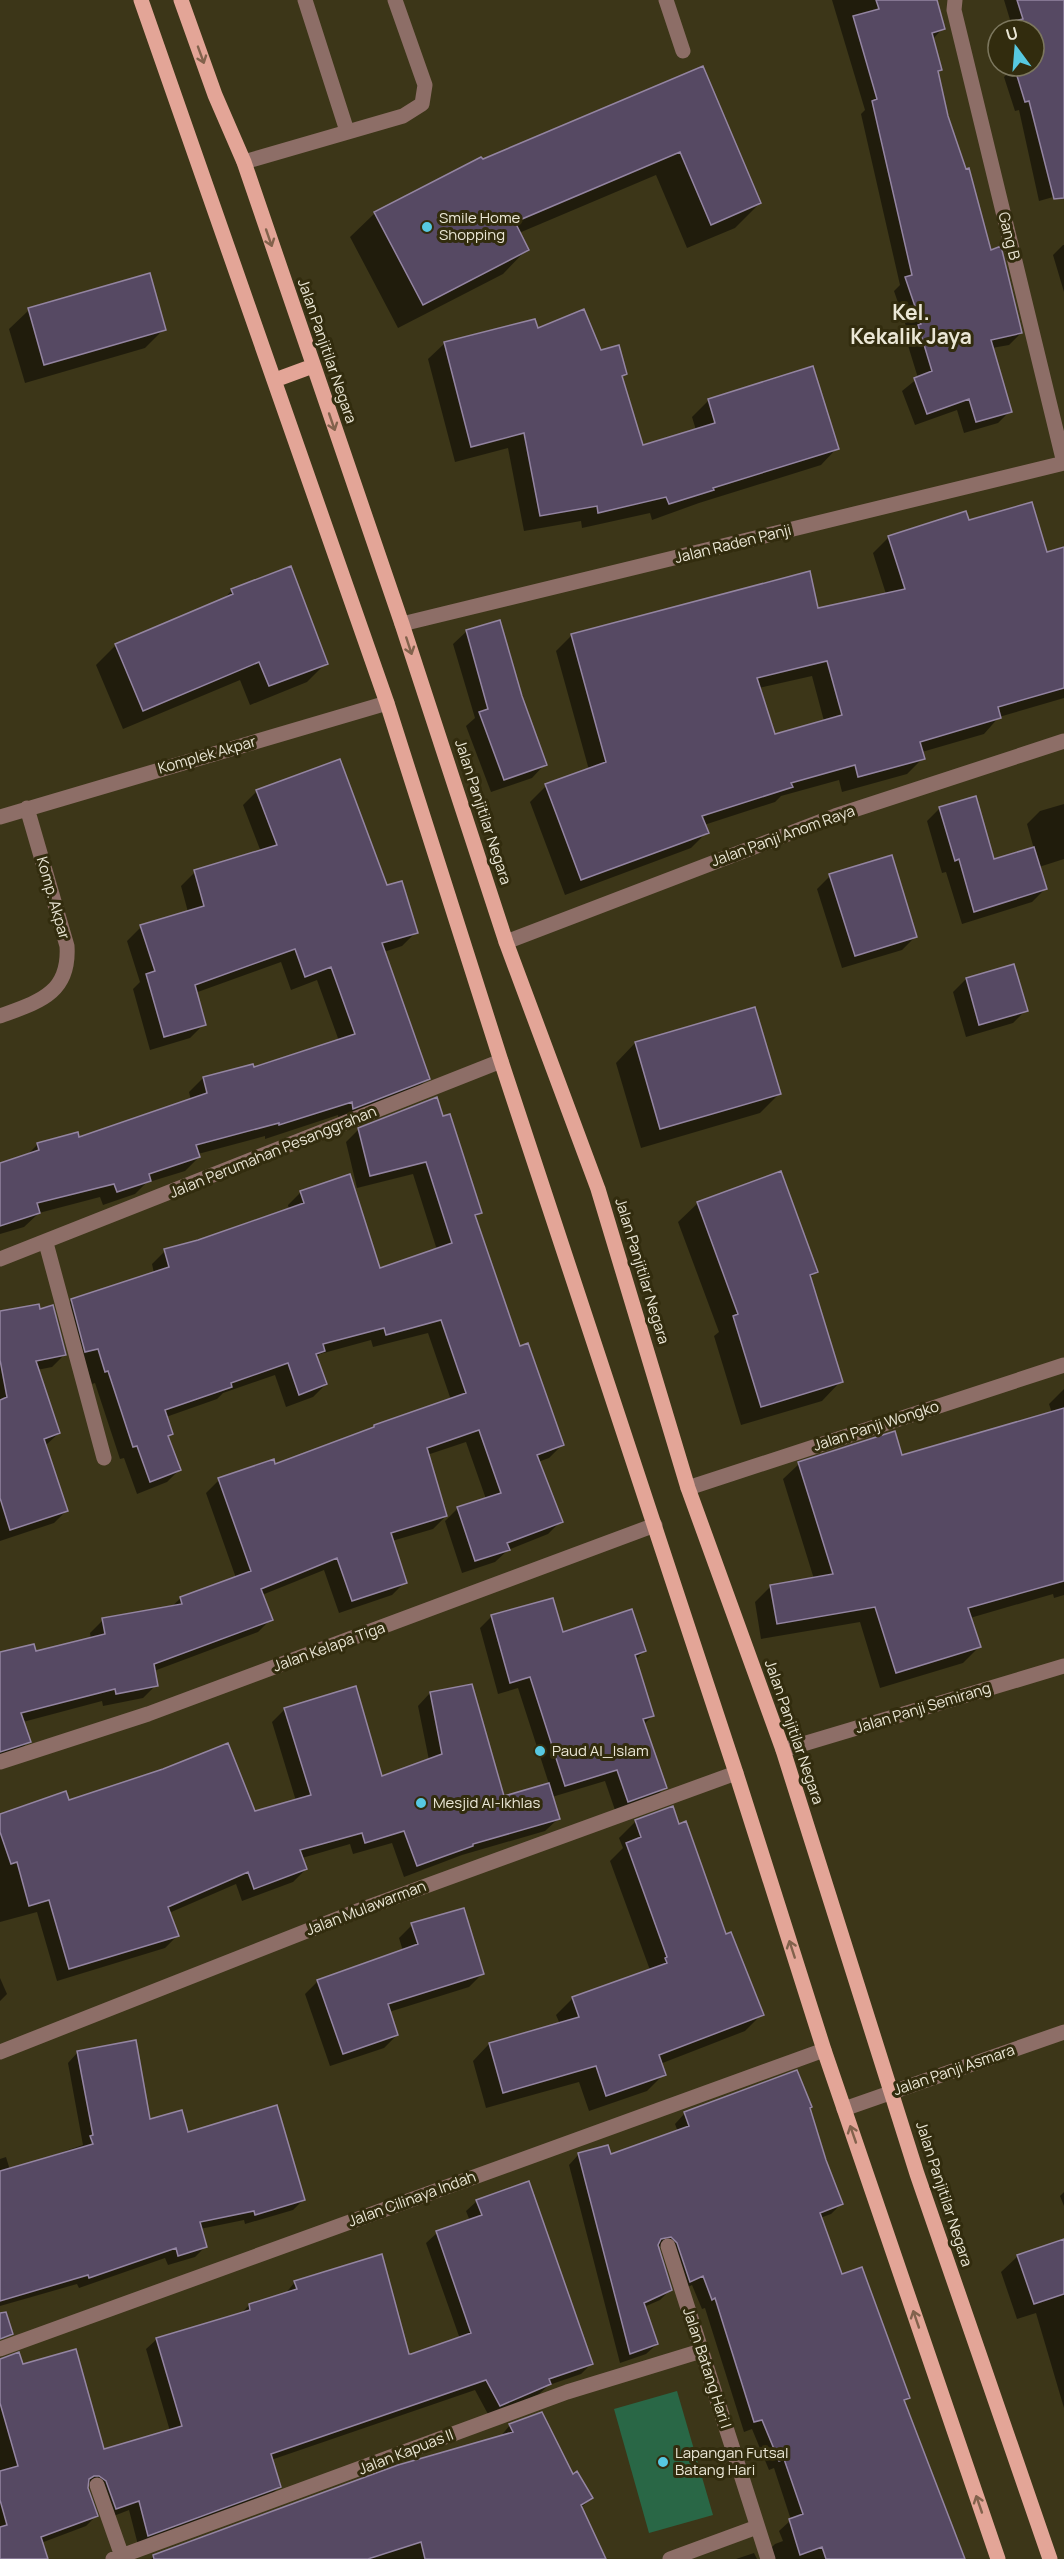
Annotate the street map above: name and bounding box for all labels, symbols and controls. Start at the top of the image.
north arrow [986,18,1046,78]
text: U [1003,21,1020,46]
one-way arrow [196,45,207,64]
place label: Smile Home Shopping [439,207,521,245]
street label: Gang B [993,210,1026,262]
marker: Smile Home Shopping [420,220,434,234]
one-way arrow [265,228,276,246]
street label: Jalan Panjitilar Negara [293,276,362,426]
district label: Kel. Kekalik Jaya [850,298,972,350]
one-way arrow [328,412,339,431]
street label: Jalan Raden Panji [672,519,793,568]
one-way arrow [404,636,415,655]
street label: Komplek Akpar [155,730,259,779]
street label: Jalan Panjitilar Negara [450,736,517,887]
street label: Jalan Panji Anom Raya [708,800,858,871]
street label: Komp. Akpar [32,854,75,942]
street label: Jalan Perumahan Pesanggrahan [166,1100,380,1203]
street label: Jalan Panjitilar Negara [610,1195,675,1346]
street label: Jalan Panji Wongko [810,1395,942,1456]
street label: Jalan Kelapa Tiga [270,1617,388,1677]
street label: Jalan Panjitilar Negara [760,1657,829,1807]
street label: Jalan Panji Semirang [853,1677,993,1738]
place label: Paud Al_Islam [552,1740,649,1761]
marker: Paud Al_Islam [533,1744,547,1758]
place label: Mesjid Al-Ikhlas [433,1792,540,1813]
marker: Mesjid Al-Ikhlas [414,1796,428,1810]
street label: Jalan Mulawarman [303,1875,429,1940]
one-way arrow [786,1940,797,1959]
street label: Jalan Panji Asmara [890,2039,1017,2100]
street label: Jalan Panjitilar Negara [911,2118,978,2269]
one-way arrow [847,2125,858,2144]
street label: Jalan Cilinaya Indah [345,2166,479,2231]
street label: Jalan Batang Hari I [678,2305,737,2431]
one-way arrow [910,2310,921,2329]
street label: Jalan Kapuas II [355,2424,456,2479]
place label: Lapangan Futsal Batang Hari [675,2442,788,2480]
marker: Lapangan Futsal Batang Hari [656,2455,670,2469]
one-way arrow [972,2495,983,2514]

